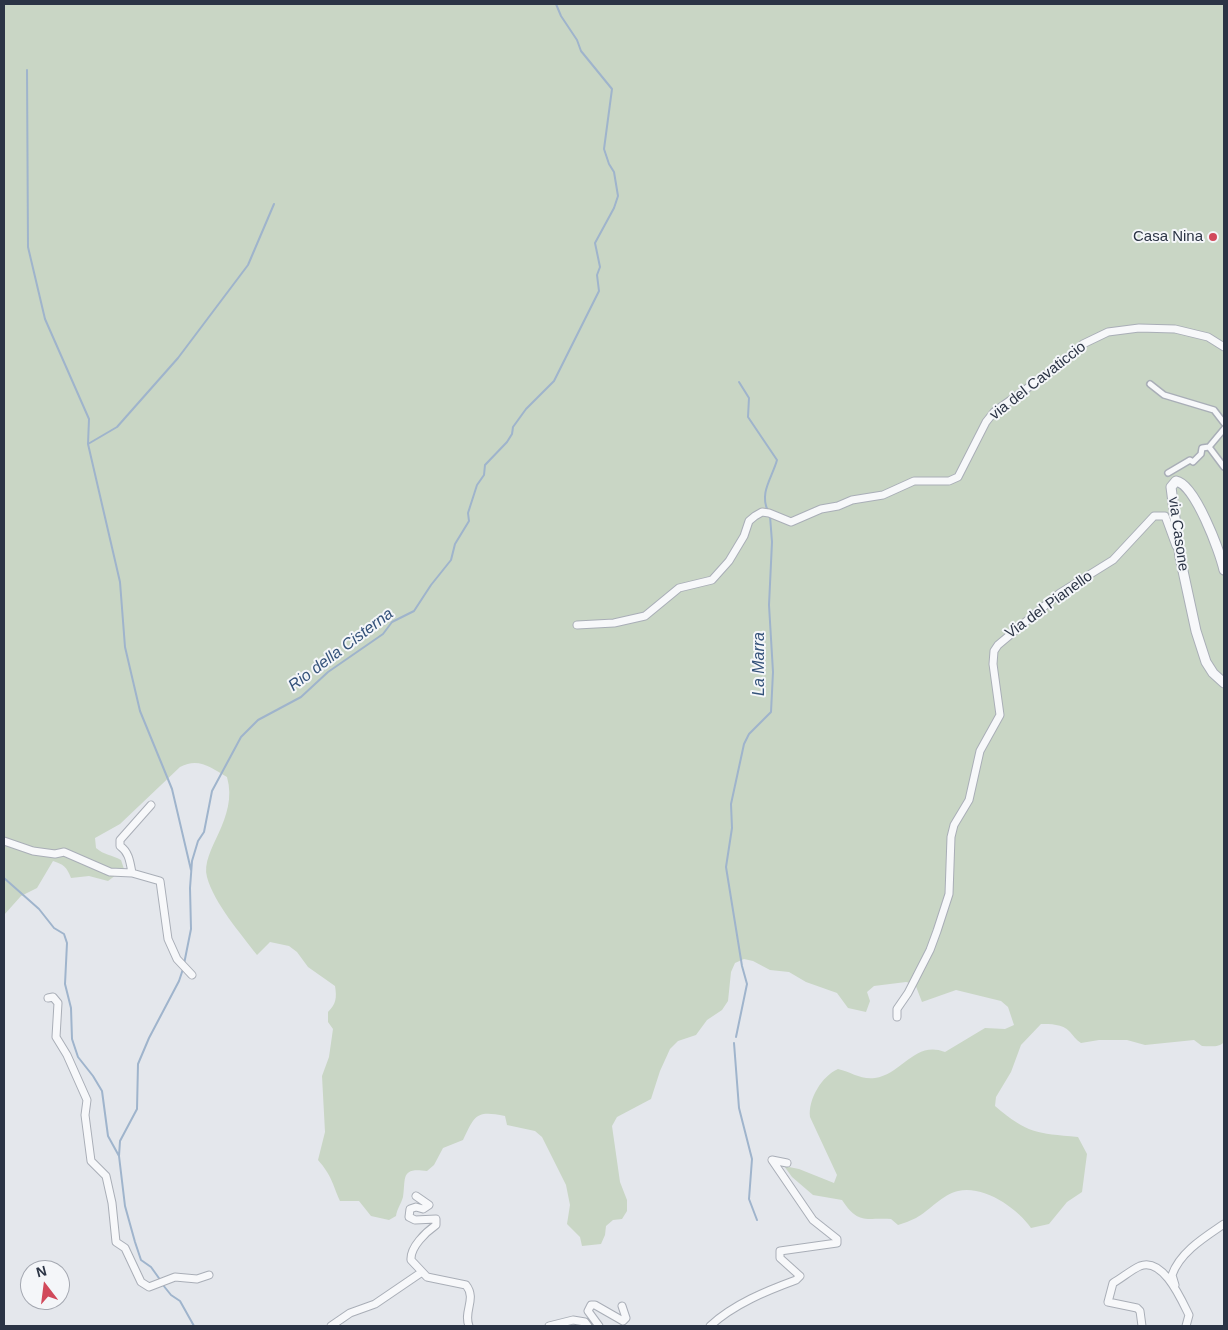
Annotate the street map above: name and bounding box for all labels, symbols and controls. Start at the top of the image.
place label: Casa Nina [1133,228,1203,246]
marker: Casa Nina [1207,231,1219,243]
street label: via del Cavaticcio [986,338,1090,424]
street label: via Casone [1164,496,1192,572]
street label: Via del Pianello [1002,567,1096,643]
water label: Rio della Cisterna [285,604,397,696]
water label: La Marra [750,632,770,696]
north arrow [20,1260,70,1310]
text: N [34,1262,48,1281]

